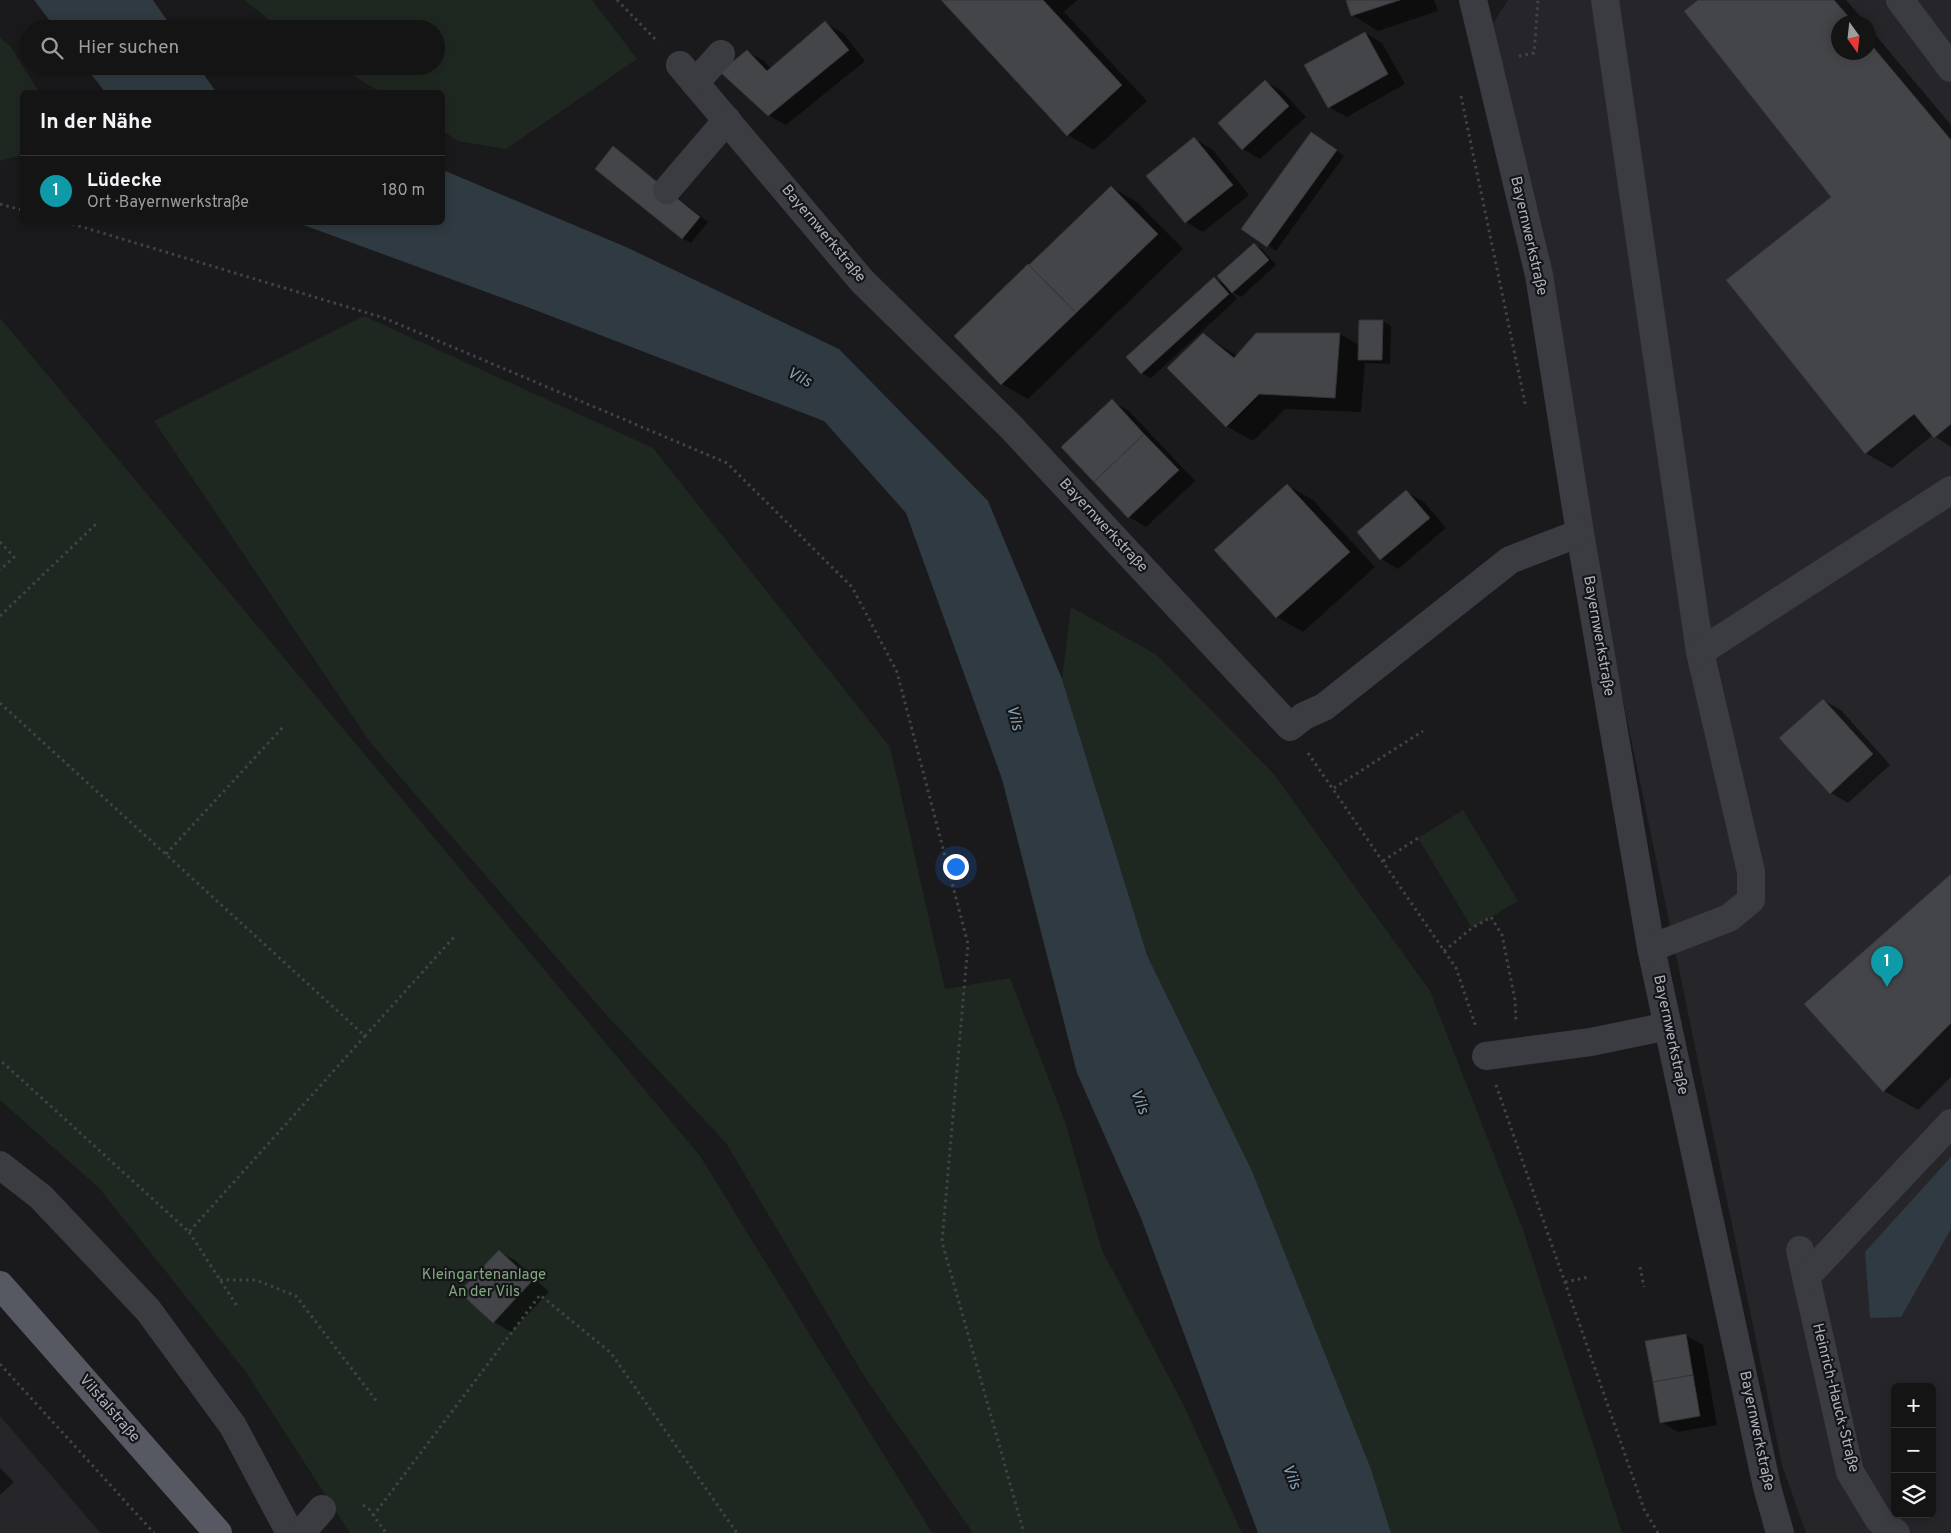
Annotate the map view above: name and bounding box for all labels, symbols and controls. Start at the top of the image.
north arrow [1831,15,1876,60]
search box [20,20,445,75]
icon: search [38,34,66,62]
text: Hier suchen [78,36,179,60]
text: In der Nähe [40,109,152,136]
text: Lüdecke [87,169,162,193]
street label: Bayernwerkstraße [1505,174,1551,298]
text: 1 [53,181,59,201]
text: 180 m [382,181,425,201]
street label: Bayernwerkstraße [777,181,869,287]
text: Ort · Bayernwerkstraße [87,193,249,213]
water label: Vils [783,363,815,393]
street label: Bayernwerkstraße [1054,475,1152,577]
street label: Bayernwerkstraße [1578,574,1618,698]
water label: Vils [1001,703,1027,733]
your location [943,854,969,880]
pin: 1 [1871,946,1903,987]
street label: Bayernwerkstraße [1648,973,1692,1097]
water label: Vils [1125,1087,1153,1118]
park label: Kleingartenanlage An der Vils [422,1266,546,1302]
street label: Heinrich-Hauck-Straße [1807,1321,1863,1475]
street label: Bayernwerkstraße [1734,1369,1778,1493]
street label: Vilstalstraße [74,1371,144,1447]
map controls [1891,1383,1936,1518]
button: + [1891,1383,1936,1428]
button: − [1891,1428,1936,1473]
water label: Vils [1277,1462,1305,1493]
button: layers [1891,1473,1936,1518]

